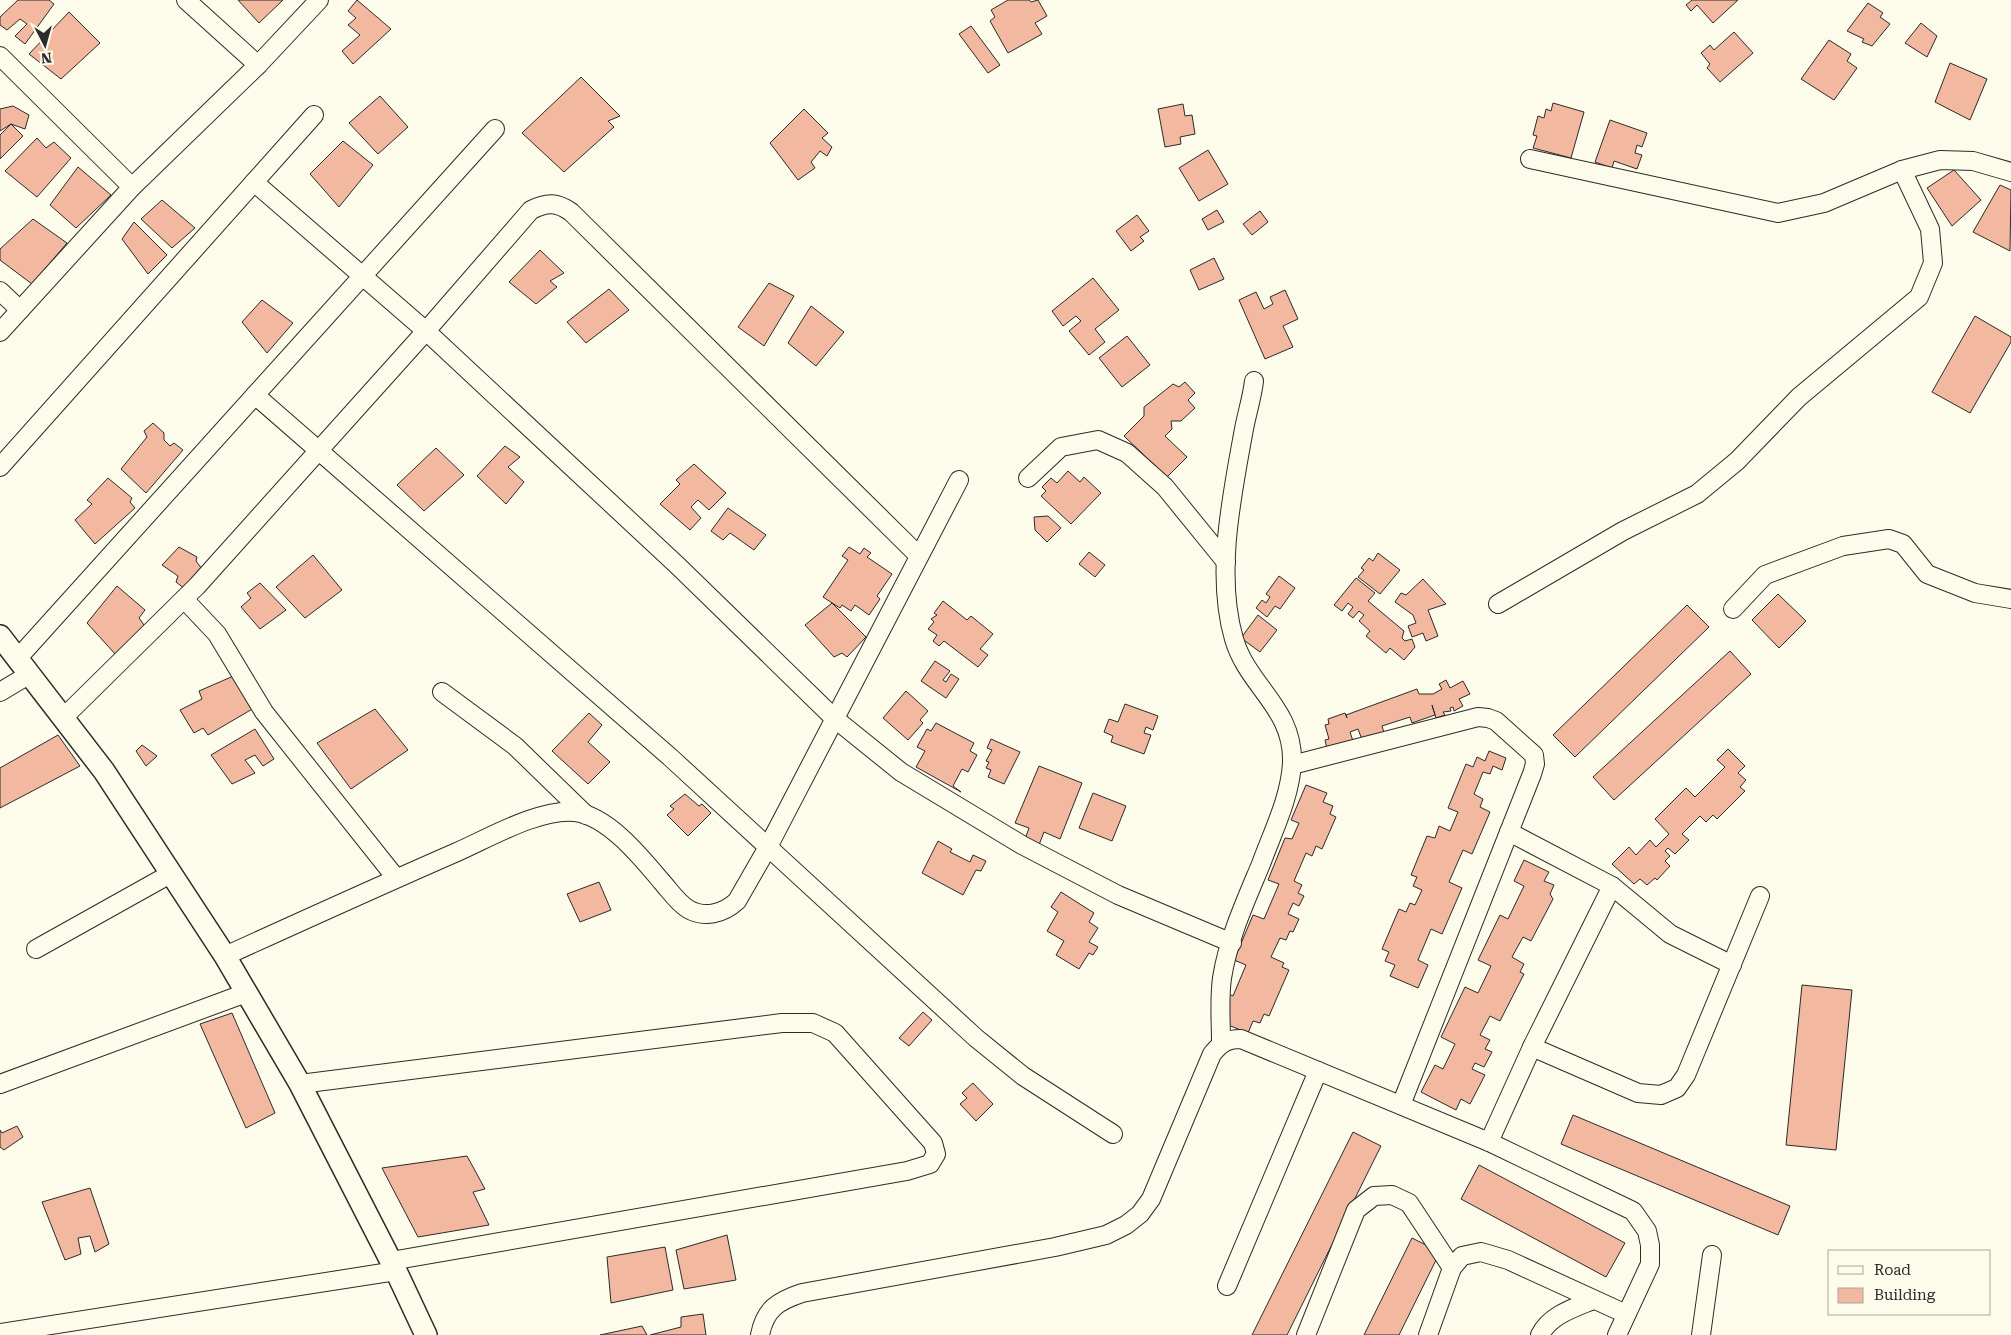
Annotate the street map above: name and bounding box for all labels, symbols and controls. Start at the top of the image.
north arrow [20,20,70,70]
text: N [40,49,53,66]
legend [1828,1250,1991,1315]
text: Road [1874,1261,1911,1279]
text: Building [1874,1286,1936,1304]

